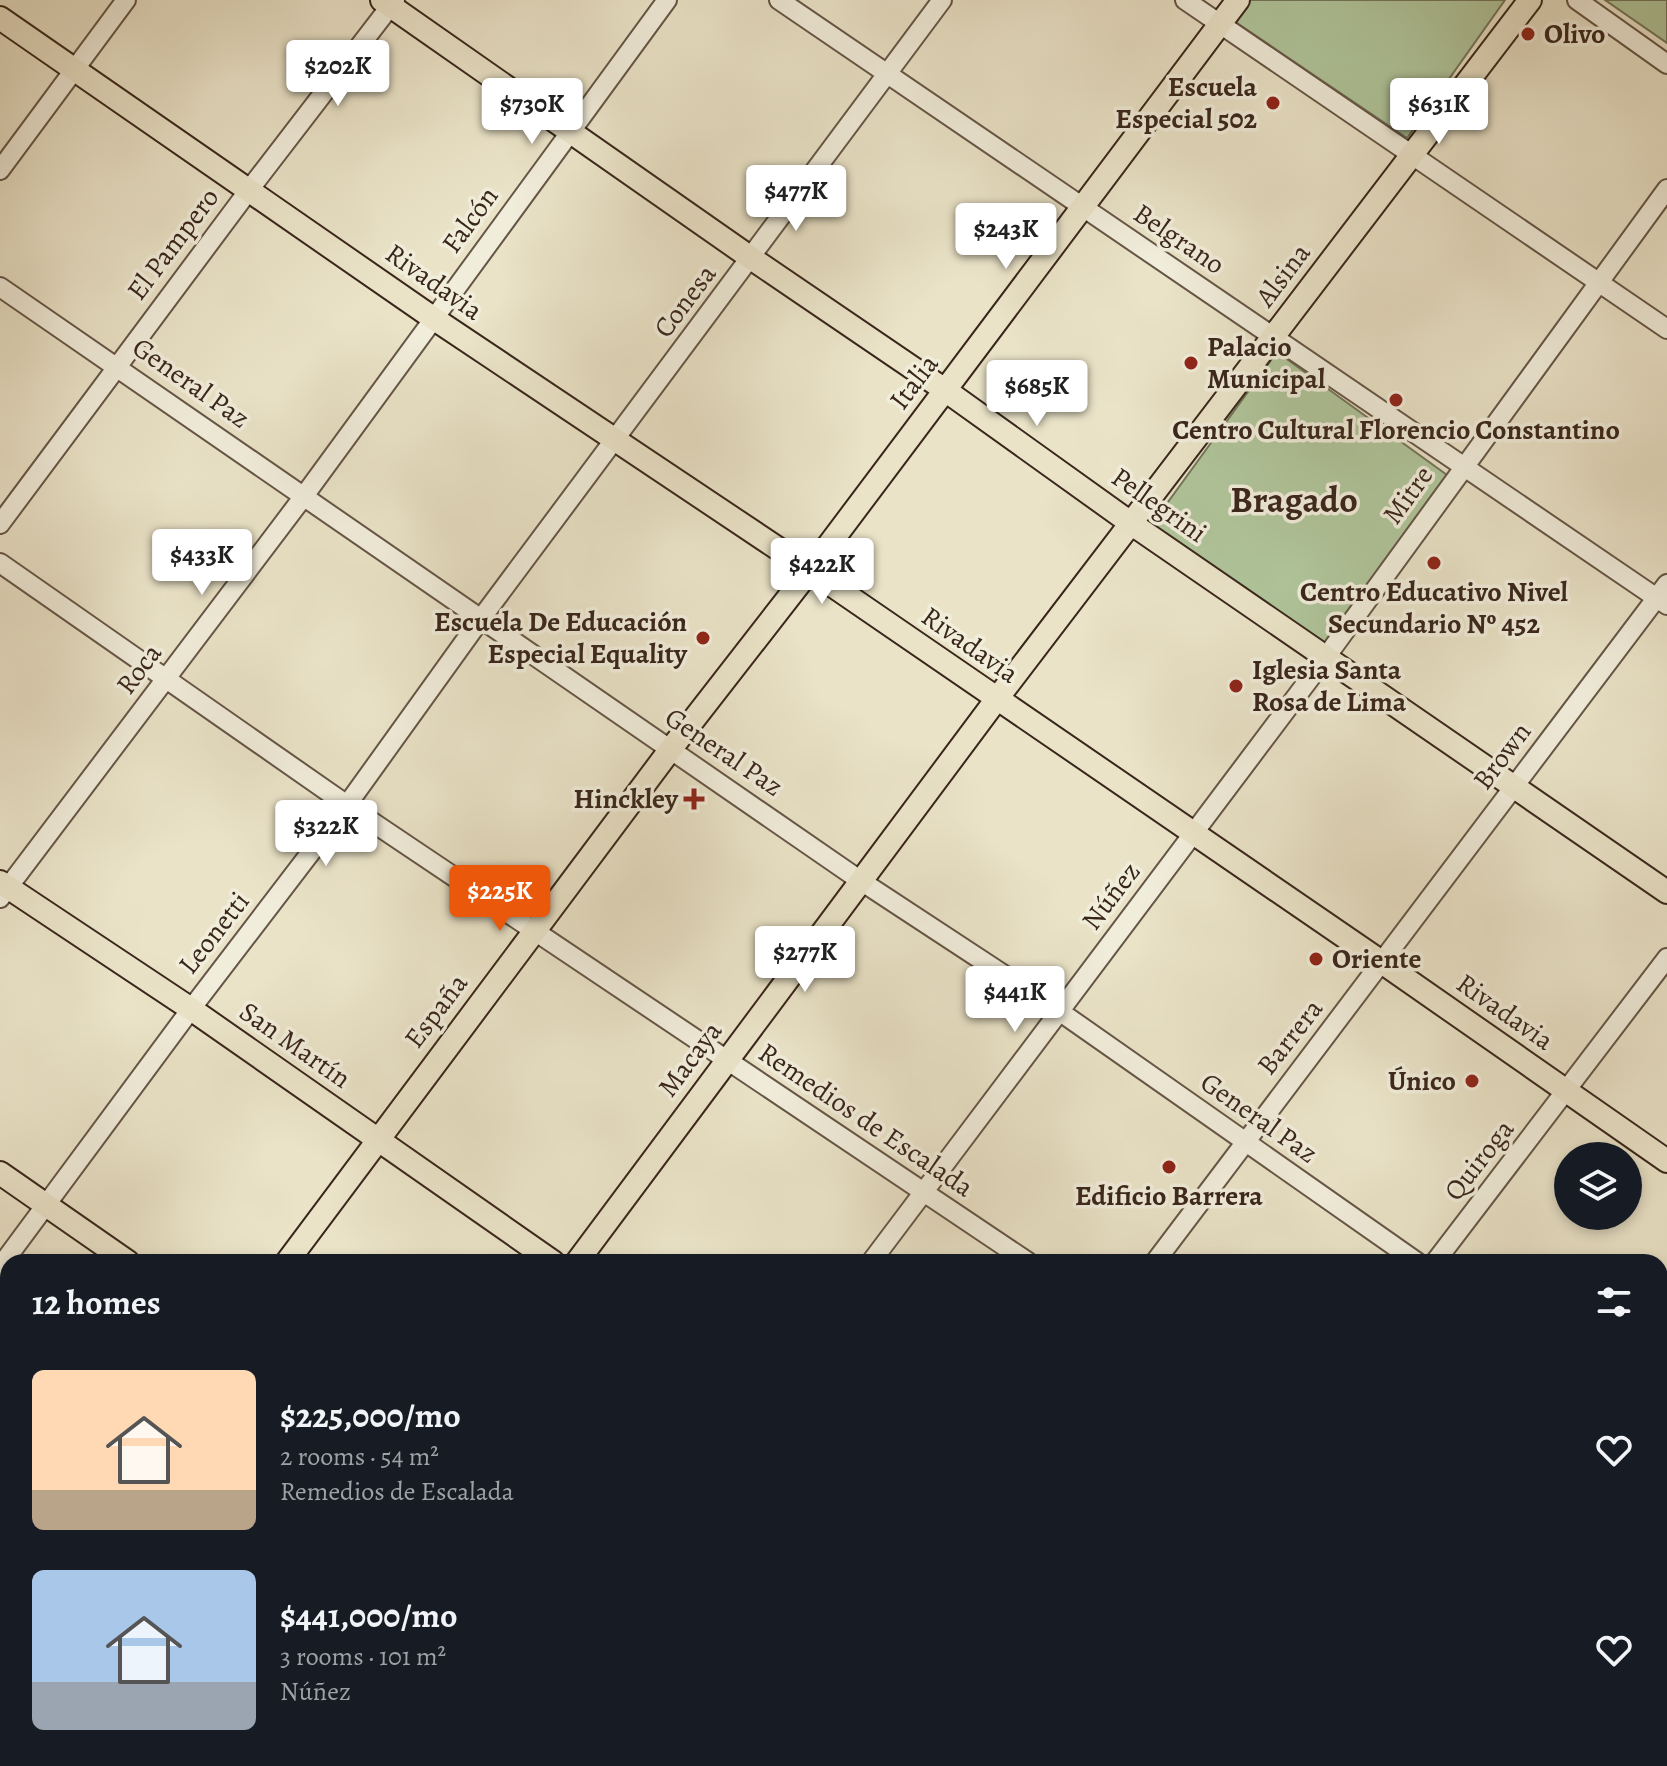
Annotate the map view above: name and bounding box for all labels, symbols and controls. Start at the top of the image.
place label: Olivo [1544,15,1606,53]
marker: Olivo [1519,25,1537,43]
pin: $202K [282,40,394,108]
text: $202K [304,48,372,83]
place label: Escuela Especial 502 [1115,68,1257,138]
pin: $730K [476,78,588,146]
pin: $631K [1383,78,1495,146]
text: $730K [500,86,564,121]
text: $631K [1408,86,1470,121]
marker: Escuela Especial 502 [1264,94,1282,112]
pin: $477K [740,165,852,233]
text: $477K [764,173,828,208]
street label: Falcón [433,179,507,261]
street label: El Pampero [118,180,228,308]
street label: Belgrano [1126,195,1232,283]
pin: $243K [950,203,1062,271]
text: $243K [973,211,1039,246]
street label: Rivadavia [378,235,490,329]
street label: Alsina [1246,236,1319,315]
street label: Conesa [645,256,725,346]
place label: Palacio Municipal [1207,328,1326,398]
street label: General Paz [125,329,257,437]
street label: Italia [881,347,947,417]
marker: Palacio Municipal [1182,354,1200,372]
pin: $685K [981,360,1093,428]
text: $685K [1005,368,1069,403]
marker: Centro Cultural Florencio Constantino [1387,391,1405,409]
place label: Centro Cultural Florencio Constantino [1172,411,1620,449]
street label: Pellegrini [1104,458,1214,552]
street label: Mitre [1374,458,1442,532]
district label: Bragado [1230,475,1358,524]
pin: $433K [146,529,258,597]
text: $433K [170,537,234,572]
pin: $422K [766,538,878,606]
text: $422K [789,546,855,581]
marker: Centro Educativo Nivel Secundario Nº 452 [1425,554,1443,572]
place label: Centro Educativo Nivel Secundario Nº 452 [1300,573,1569,643]
street label: Rivadavia [914,598,1026,692]
place label: Escuela De Educación Especial Equality [434,603,688,673]
marker: Escuela De Educación Especial Equality [694,629,712,647]
street label: Roca [107,636,171,702]
place label: Iglesia Santa Rosa de Lima [1252,651,1407,721]
marker: Iglesia Santa Rosa de Lima [1227,677,1245,695]
street label: General Paz [657,698,791,806]
street label: Brown [1464,714,1540,798]
place label: Hinckley [574,780,679,818]
marker: Hinckley [685,790,703,808]
pin: $322K [270,800,382,868]
text: $322K [293,808,359,843]
street label: Núñez [1073,854,1149,938]
pin: $225K [444,865,556,933]
text: $225K [467,873,533,908]
street label: Leonetti [170,884,258,982]
pin: $277K [749,926,861,994]
text: $277K [773,934,837,969]
place label: Oriente [1332,940,1421,978]
marker: Oriente [1307,950,1325,968]
street label: Rivadavia [1449,965,1561,1059]
street label: España [395,966,477,1056]
pin: $441K [959,966,1071,1034]
text: $441K [984,974,1046,1009]
street label: Barrera [1248,991,1332,1083]
street label: San Martín [232,993,358,1097]
street label: Macaya [649,1013,731,1105]
street label: Remedios de Escalada [751,1034,981,1206]
place label: Único [1388,1062,1456,1100]
street label: General Paz [1193,1064,1325,1172]
marker: Único [1463,1072,1481,1090]
street label: Quiroga [1435,1111,1523,1209]
map controls [1554,1142,1642,1230]
button: layers [1554,1142,1642,1230]
marker: Edificio Barrera [1160,1158,1178,1176]
place label: Edificio Barrera [1075,1177,1263,1215]
text: 12 homes [32,1279,161,1326]
icon: filters [1592,1280,1636,1324]
text: $225,000/mo [280,1392,461,1439]
icon: home [96,1402,192,1498]
icon: heart [1592,1428,1636,1472]
text: 2 rooms · 54 m² [280,1439,439,1474]
text: Remedios de Escalada [280,1474,514,1509]
text: $441,000/mo [280,1592,458,1639]
icon: home [96,1602,192,1698]
icon: heart [1592,1628,1636,1672]
text: 3 rooms · 101 m² [280,1639,446,1674]
text: Núñez [280,1674,351,1709]

